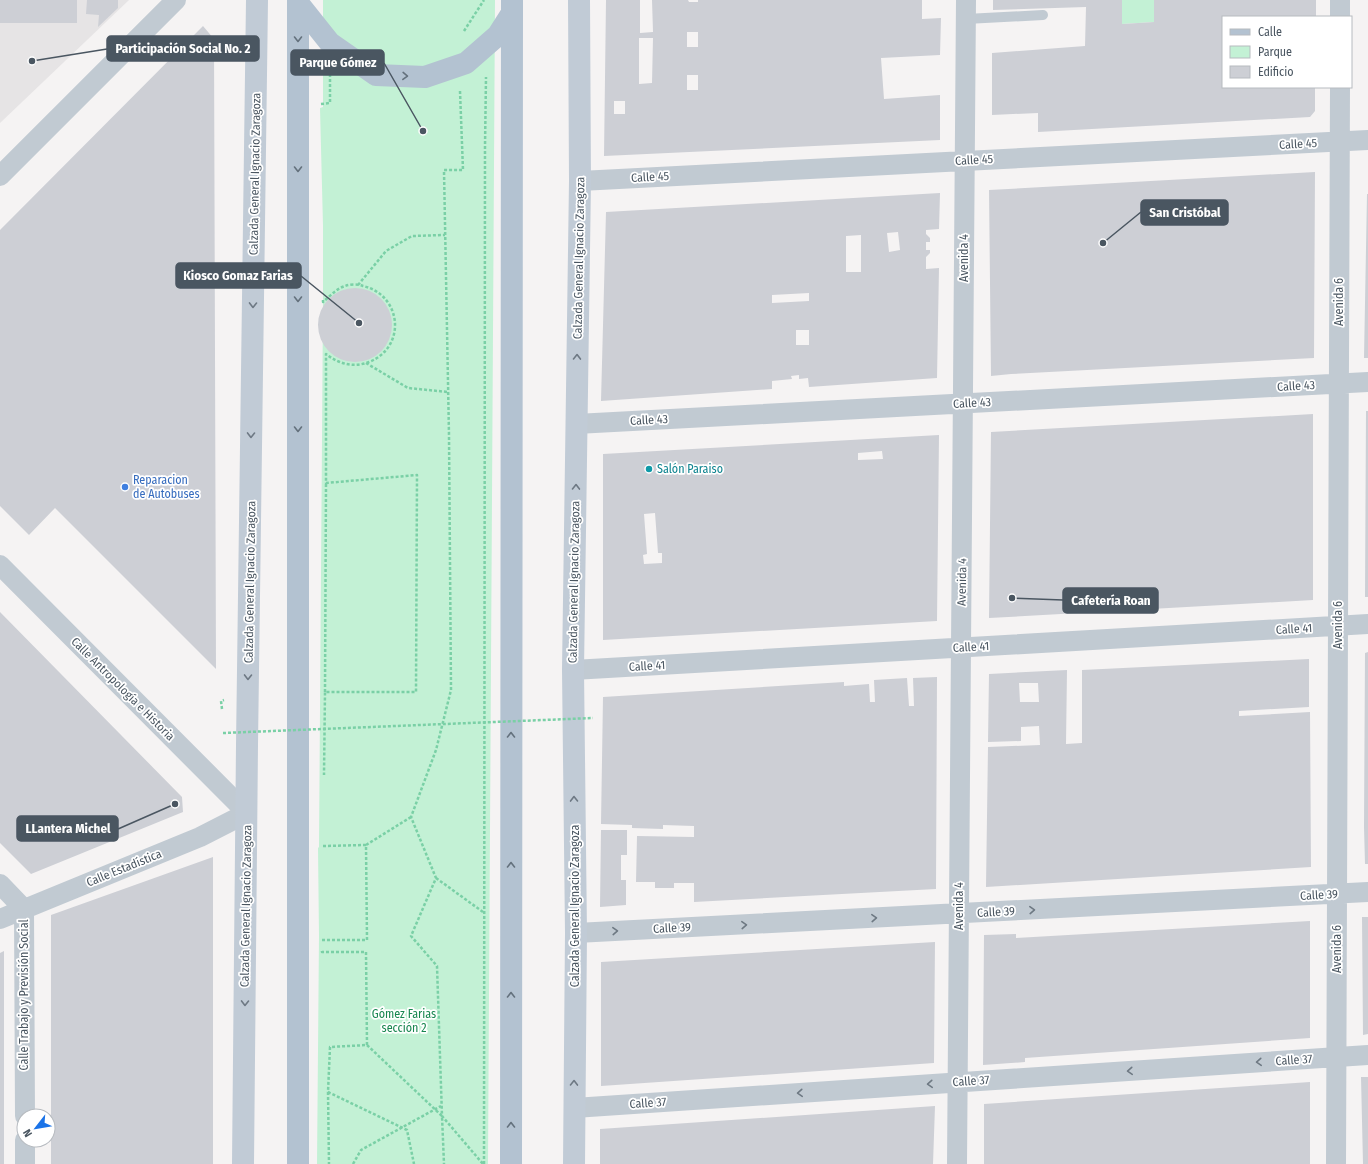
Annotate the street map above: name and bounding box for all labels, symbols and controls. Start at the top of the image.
legend [1222,16,1352,88]
text: Calle [1258,25,1282,39]
callout: Participación Social No. 2 [107,36,259,61]
one-way arrow [294,36,302,42]
text: Participación Social No. 2 [115,41,251,56]
text: Parque [1258,45,1292,59]
callout: Parque Gómez [291,50,384,75]
text: Parque Gómez [300,55,377,70]
text: Edificio [1258,65,1294,79]
one-way arrow [402,72,408,81]
street label: Calzada General Ignacio Zaragoza [247,92,263,255]
street label: Calle 45 [1279,136,1318,152]
street label: Calle 45 [955,152,994,168]
one-way arrow [294,166,302,172]
street label: Calle 45 [631,169,670,185]
street label: Calzada General Ignacio Zaragoza [571,176,587,339]
callout: San Cristóbal [1141,200,1228,225]
text: San Cristóbal [1149,205,1221,220]
street label: Avenida 4 [957,234,971,282]
callout: Kiosco Gomaz Farias [176,263,301,288]
text: Kiosco Gomaz Farias [183,268,293,283]
street label: Avenida 6 [1332,278,1346,326]
one-way arrow [294,296,302,302]
one-way arrow [249,302,257,308]
one-way arrow [573,354,582,360]
street label: Calle 43 [1277,378,1315,394]
street label: Calle 43 [953,395,991,411]
street label: Calle 43 [630,412,668,428]
one-way arrow [294,426,302,432]
one-way arrow [247,432,256,438]
place label: Salón Paraiso [657,462,723,476]
marker: Salón Paraiso [644,464,654,474]
place label: Reparacion de Autobuses [133,473,200,501]
marker: Reparacion de Autobuses [120,482,130,492]
one-way arrow [572,484,580,490]
street label: Calzada General Ignacio Zaragoza [242,500,258,663]
street label: Calzada General Ignacio Zaragoza [566,500,582,663]
street label: Avenida 4 [955,558,969,606]
callout: Cafetería Roan [1063,588,1158,613]
text: Cafetería Roan [1071,593,1151,608]
street label: Avenida 6 [1331,601,1345,649]
street label: Calle 41 [1275,621,1313,637]
street label: Calle Antropología e Historia [68,634,178,744]
street label: Calle 41 [952,639,990,655]
street label: Calle 41 [628,658,666,674]
one-way arrow [244,674,252,680]
one-way arrow [507,732,515,738]
one-way arrow [570,796,578,802]
callout: LLantera Michel [17,816,118,841]
text: LLantera Michel [25,821,111,836]
street label: Calzada General Ignacio Zaragoza [238,824,254,987]
street label: Calzada General Ignacio Zaragoza [568,825,582,987]
street label: Calle Estadística [84,847,164,889]
one-way arrow [507,862,515,868]
street label: Avenida 4 [952,882,966,930]
street label: Calle 39 [1300,887,1338,903]
street label: Calle 39 [977,904,1015,920]
one-way arrow [1029,905,1035,914]
one-way arrow [871,914,877,922]
street label: Calle Trabajo y Previsión Social [17,919,31,1071]
street label: Calle 39 [653,920,691,936]
one-way arrow [741,920,747,929]
street label: Avenida 6 [1330,925,1344,973]
one-way arrow [612,927,618,936]
one-way arrow [507,992,515,998]
one-way arrow [241,1000,249,1006]
park label: Gómez Farias sección 2 [372,1007,436,1035]
street label: Calle 37 [1275,1052,1313,1068]
one-way arrow [1256,1058,1262,1067]
one-way arrow [1127,1066,1133,1075]
street label: Calle 37 [952,1073,990,1089]
one-way arrow [927,1079,933,1088]
one-way arrow [570,1080,578,1086]
one-way arrow [797,1088,803,1097]
street label: Calle 37 [629,1095,667,1111]
north arrow [16,1108,56,1148]
one-way arrow [507,1122,515,1128]
text: N [21,1127,35,1139]

